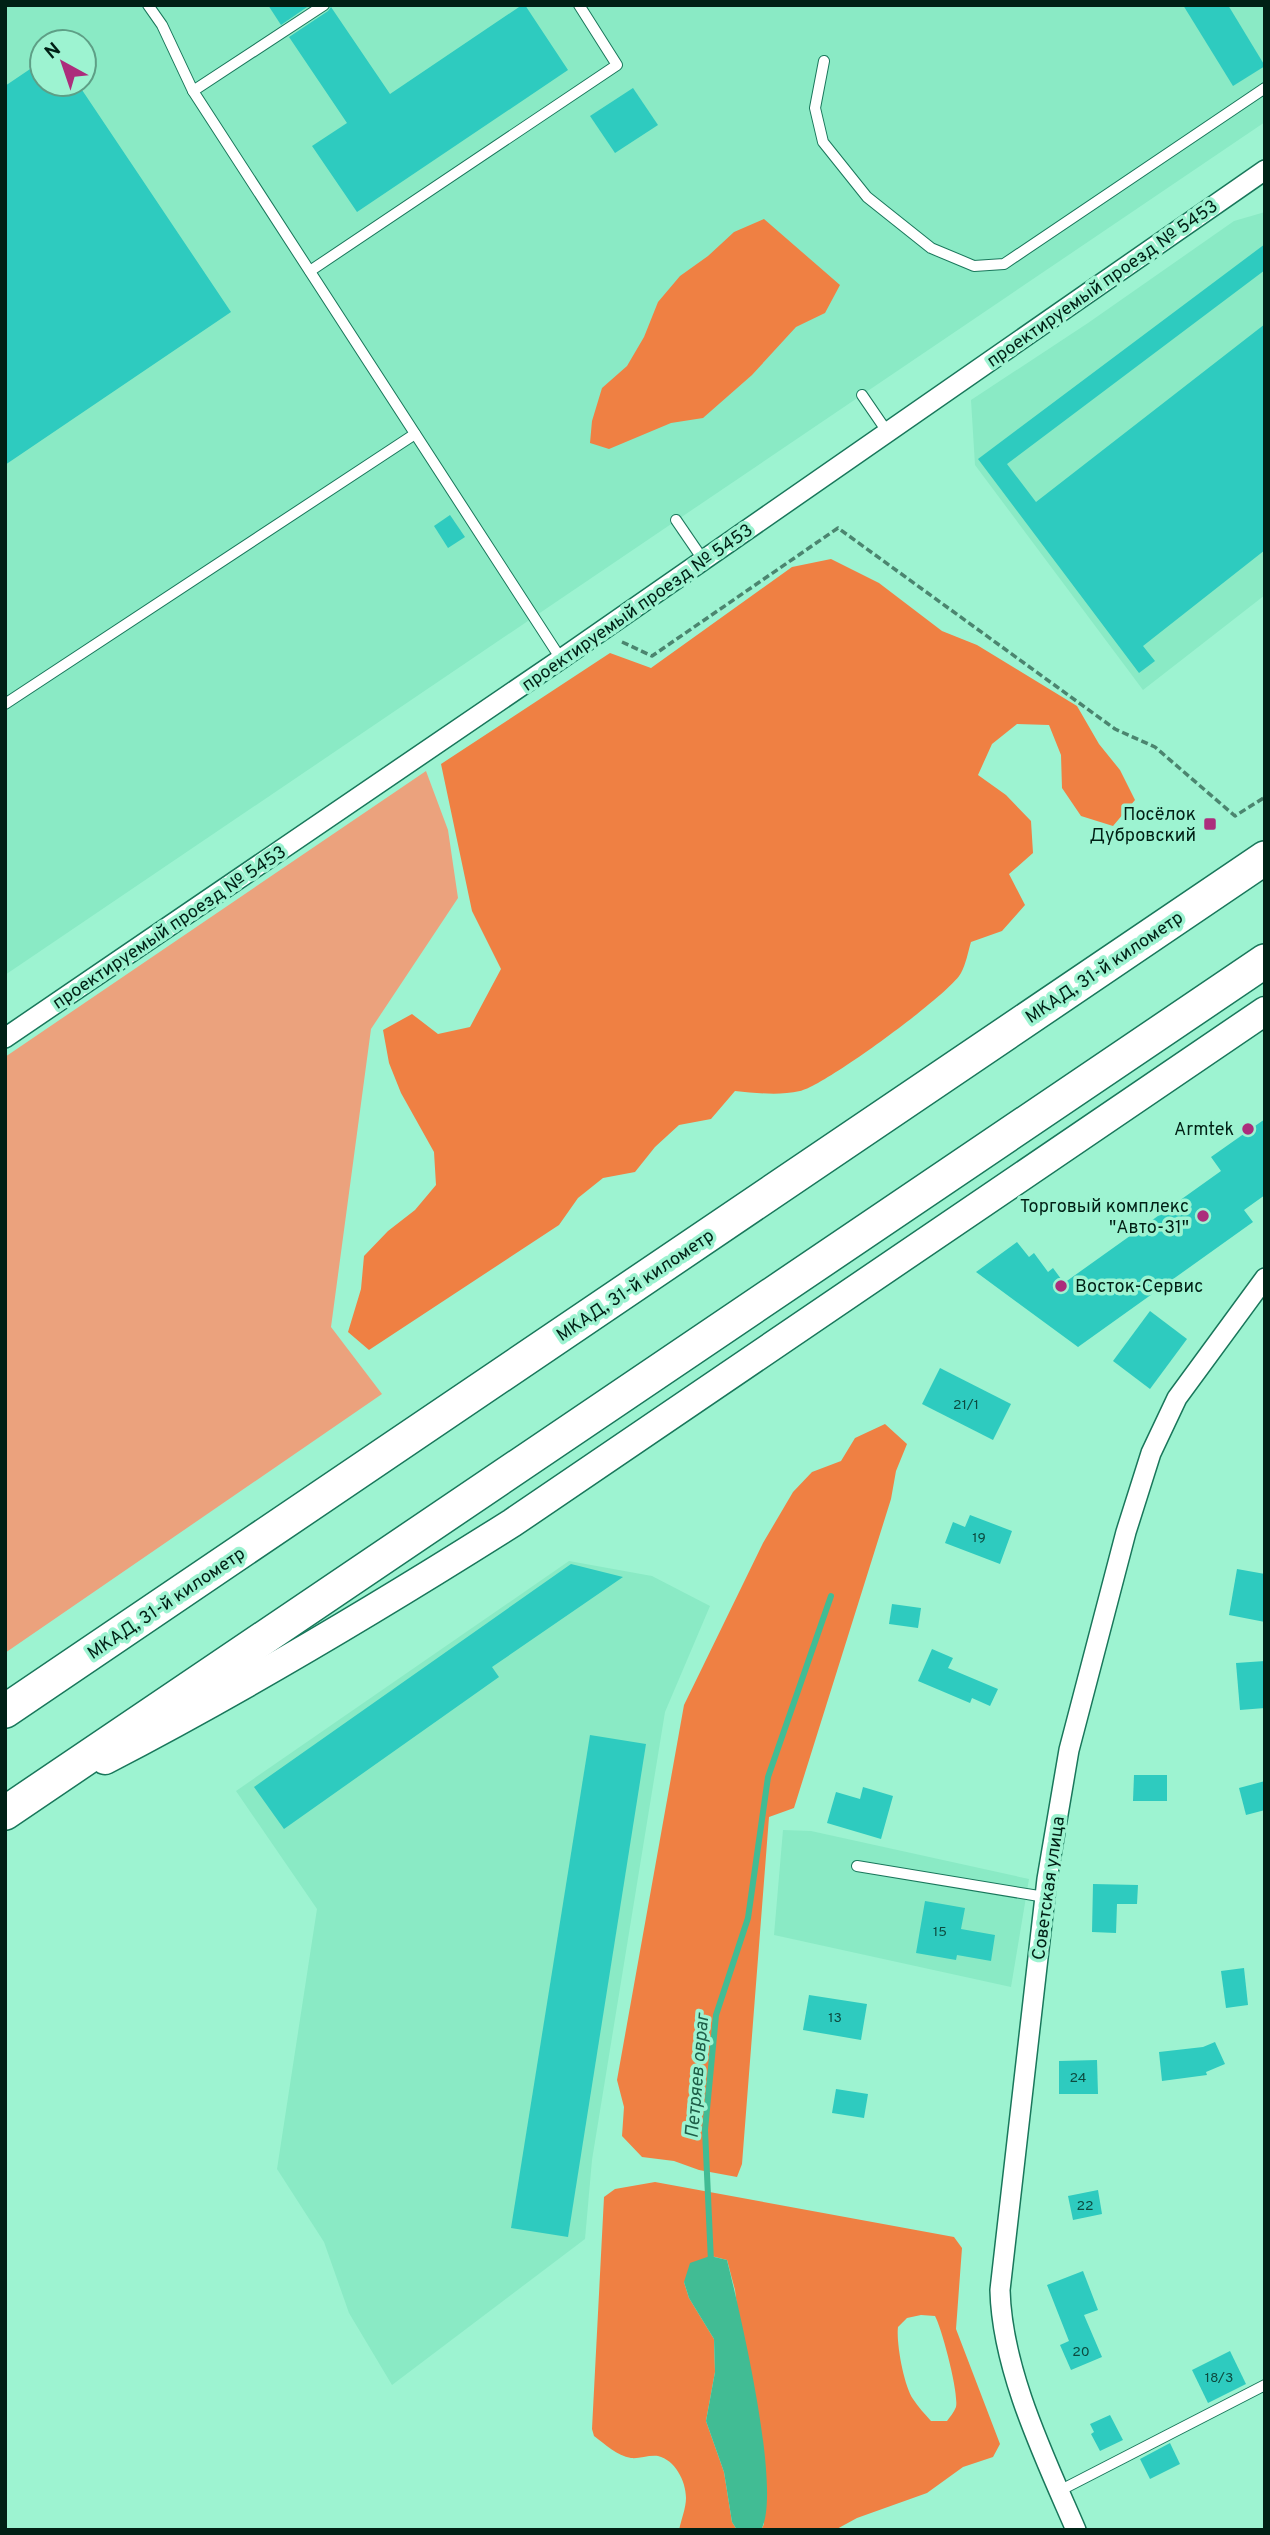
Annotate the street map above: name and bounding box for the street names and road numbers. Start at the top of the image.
street label: проектируемый проезд № 5453 [983,195,1223,373]
street label: проектируемый проезд № 5453 [518,519,758,697]
street label: проектируемый проезд № 5453 [49,841,291,1015]
street label: МКАД, 31-й километр [1021,907,1188,1030]
street label: МКАД, 31-й километр [552,1225,719,1348]
street label: МКАД, 31-й километр [83,1543,250,1666]
street label: Советская улица [1028,1815,1071,1962]

